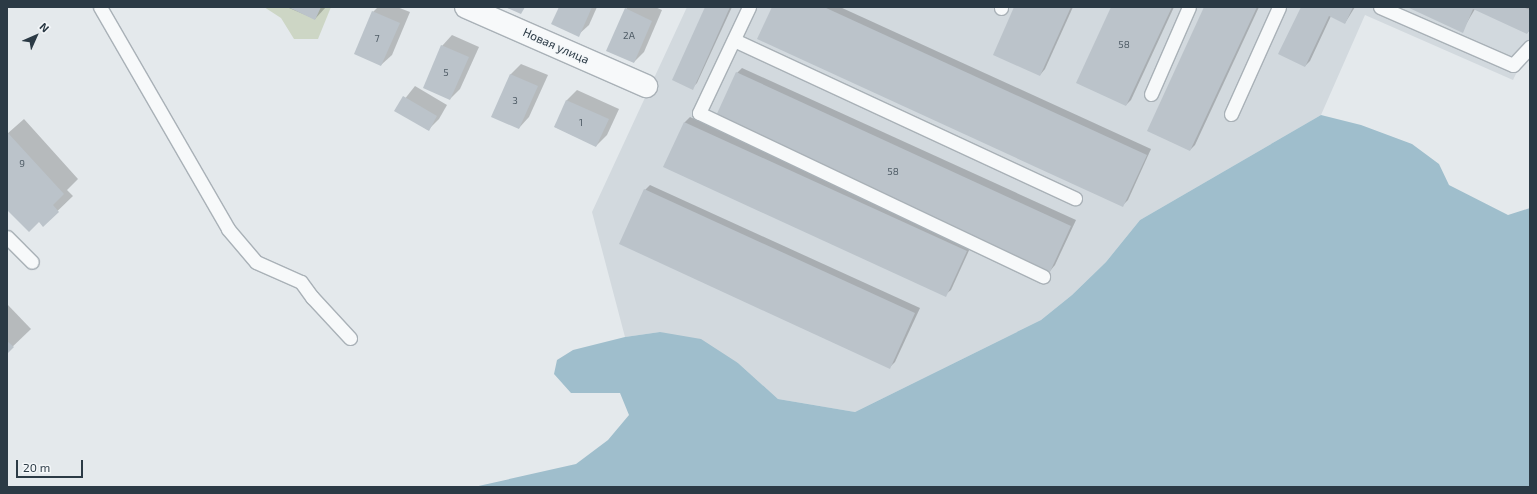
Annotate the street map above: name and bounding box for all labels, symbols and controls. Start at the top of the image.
north arrow [16,16,56,56]
text: N [37,20,52,35]
street label: Новая улица [521,25,591,67]
house number: 2А [623,30,635,42]
house number: 7 [374,33,380,45]
house number: 58 [1118,39,1130,51]
house number: 5 [443,67,449,79]
house number: 3 [512,95,518,107]
house number: 1 [579,117,583,129]
house number: 9 [19,158,25,170]
house number: 58 [887,166,899,178]
scale bar [18,452,85,478]
text: 20 m [23,460,50,474]

